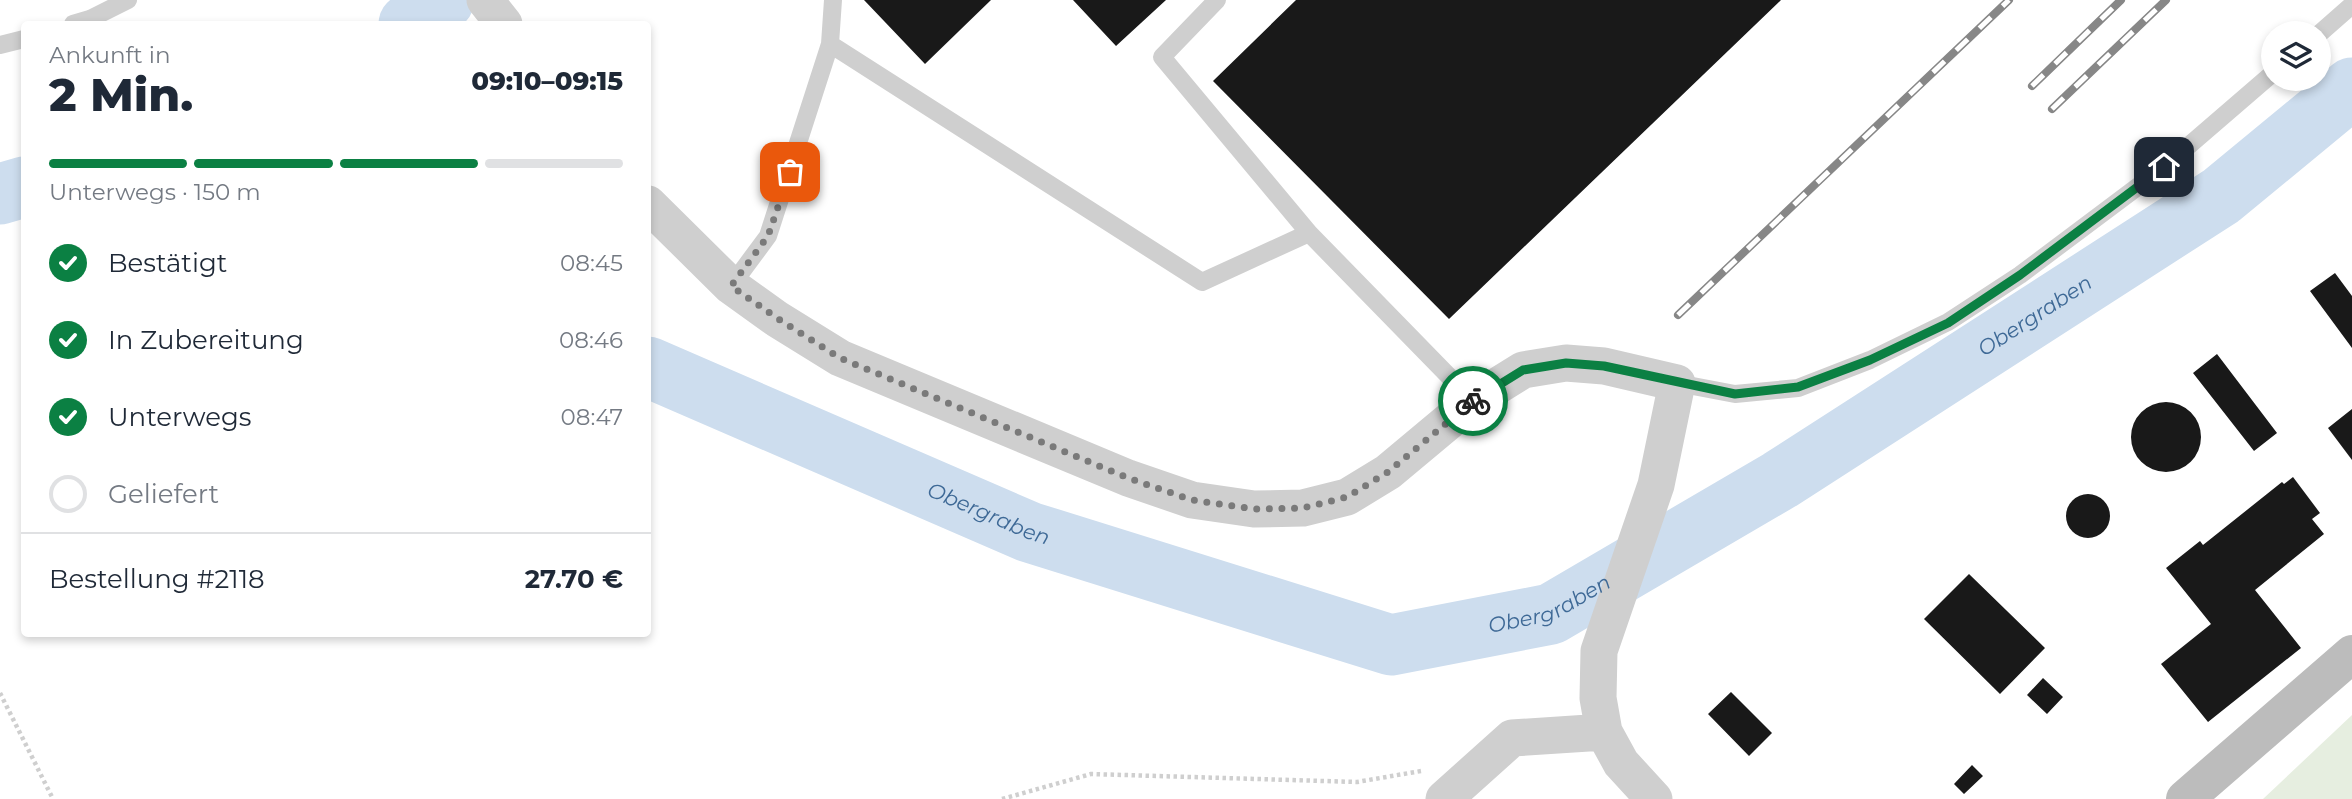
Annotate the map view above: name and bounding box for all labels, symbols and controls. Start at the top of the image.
map controls [2261,21,2331,91]
button: layers [2261,21,2331,91]
text: Ankunft in [49,41,170,69]
text: 09:10–09:15 [471,65,623,97]
text: 2 Min. [49,66,193,123]
pin [2134,137,2194,197]
pin [760,142,820,202]
icon: home [2145,148,2183,186]
icon: bag [771,153,809,191]
text: Unterwegs · 150 m [49,178,261,206]
icon: check [49,244,87,282]
text: Bestätigt [108,247,227,279]
text: 08:45 [560,249,623,277]
water label: Obergraben [1973,269,2096,361]
icon: check [49,321,87,359]
text: In Zubereitung [108,324,304,356]
text: 08:46 [559,326,623,354]
courier [1438,366,1508,436]
icon: bike [1454,382,1492,420]
icon: check [49,398,87,436]
text: Unterwegs [108,401,251,433]
text: 08:47 [561,403,623,431]
water label: Obergraben [924,477,1053,550]
text: Geliefert [108,478,219,510]
text: Bestellung #2118 [49,563,265,595]
text: 27.70 € [525,563,623,595]
water label: Obergraben [1486,569,1615,638]

